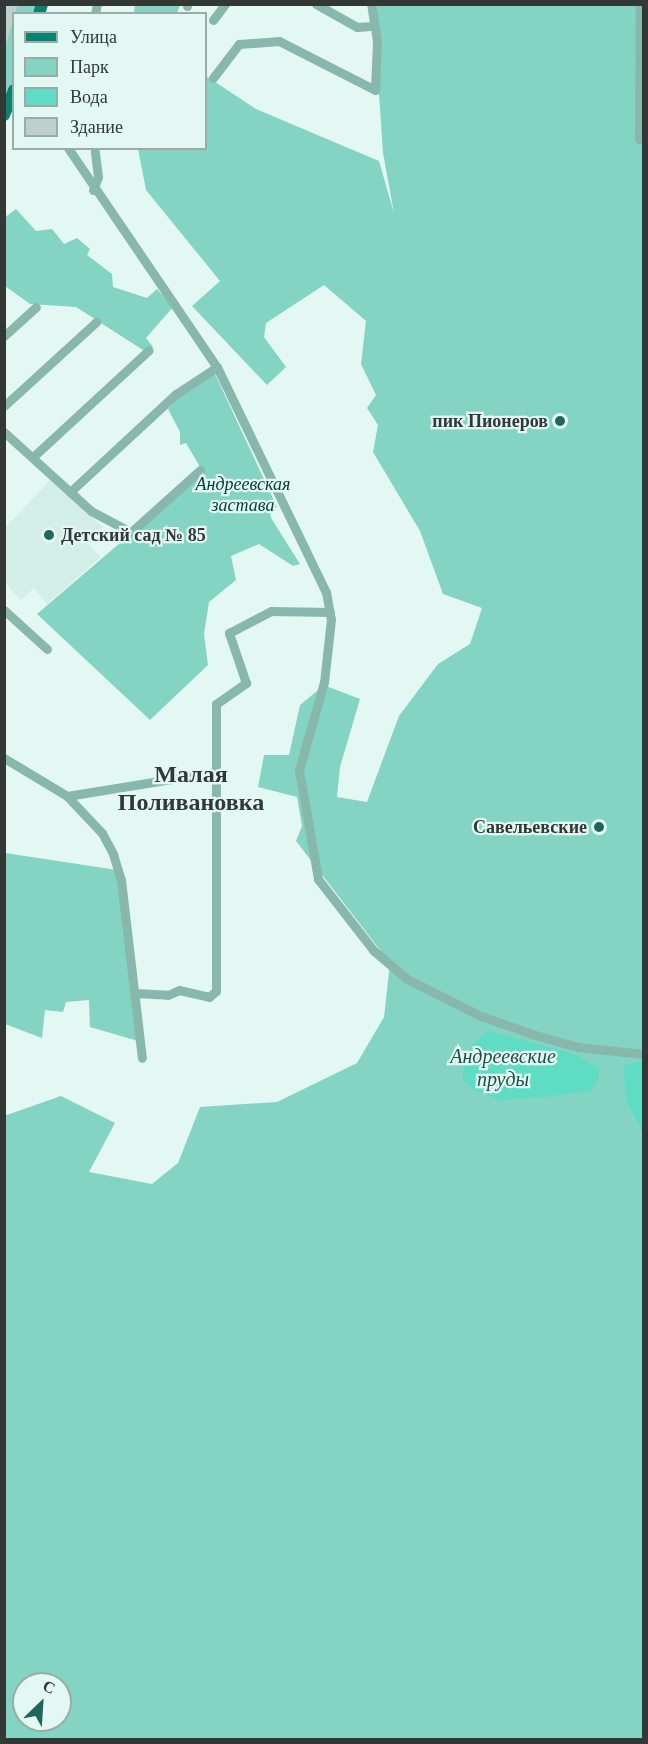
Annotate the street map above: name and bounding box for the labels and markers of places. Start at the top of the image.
place label: пик Пионеров [432,410,548,432]
marker: пик Пионеров [553,414,567,428]
place label: Детский сад № 85 [61,524,206,546]
marker: Детский сад № 85 [42,528,56,542]
place label: Савельевские [473,816,587,838]
marker: Савельевские [592,820,606,834]

